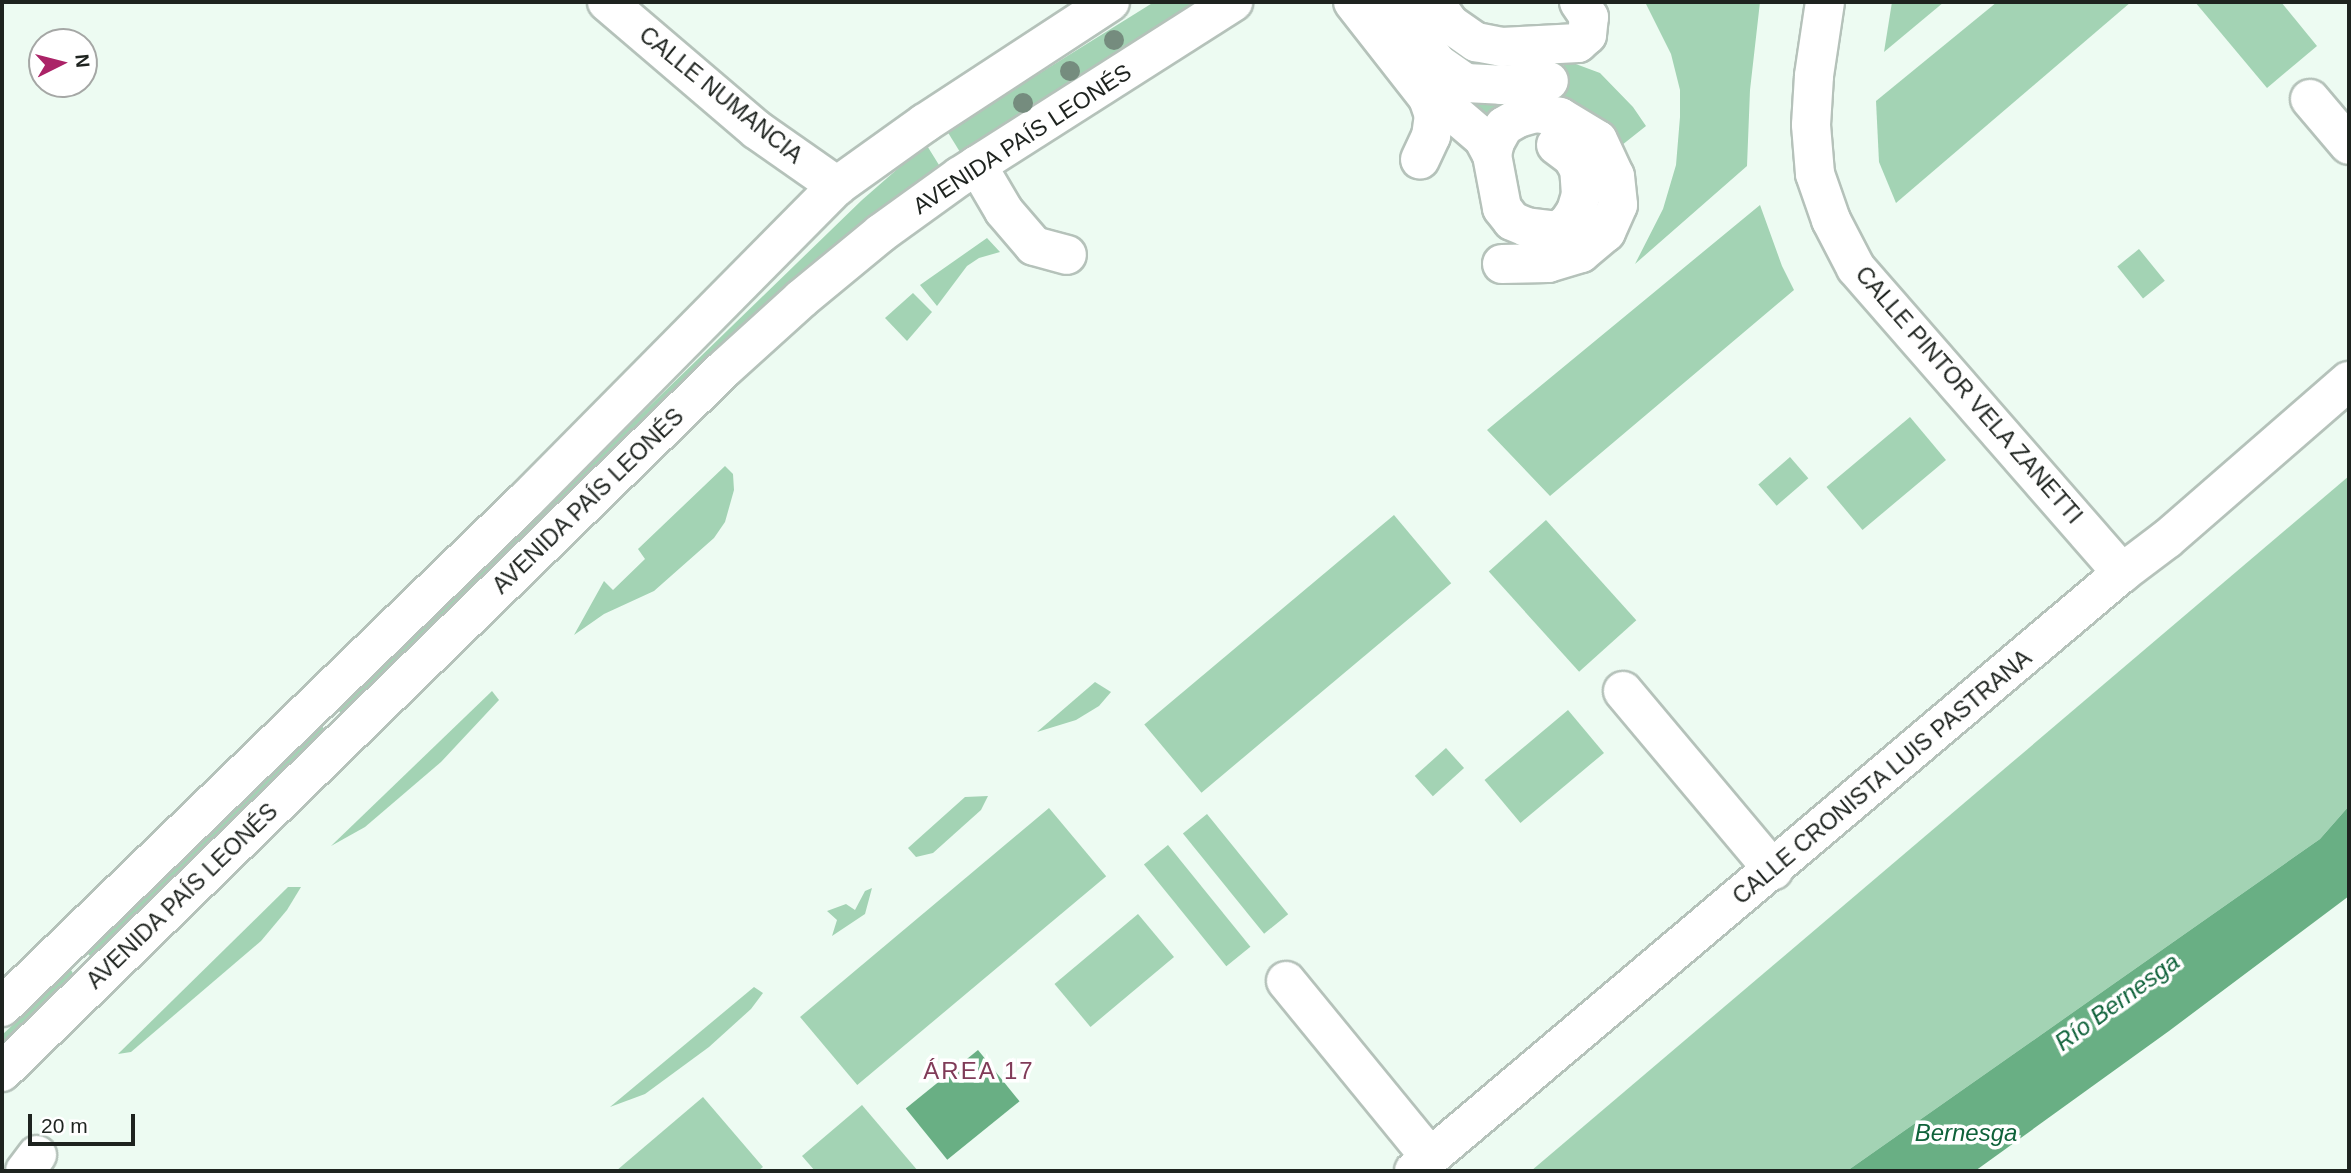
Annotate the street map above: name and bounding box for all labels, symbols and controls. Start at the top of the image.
street label: CALLE NUMANCIA [634,21,808,169]
north arrow [28,28,98,98]
text: N [71,53,94,69]
street label: AVENIDA PAÍS LEONÉS [907,58,1137,220]
street label: CALLE PINTOR VELA ZANETTI [1849,260,2089,530]
street label: AVENIDA PAÍS LEONÉS [486,402,690,600]
street label: CALLE CRONISTA LUIS PASTRANA [1727,643,2037,911]
street label: AVENIDA PAÍS LEONÉS [80,797,284,995]
water label: Río Bernesga [2049,947,2185,1057]
district label: ÁREA 17 [924,1057,1034,1085]
scale bar [32,1100,138,1144]
text: 20 m [41,1114,88,1137]
water label: Bernesga [1915,1119,2017,1147]

